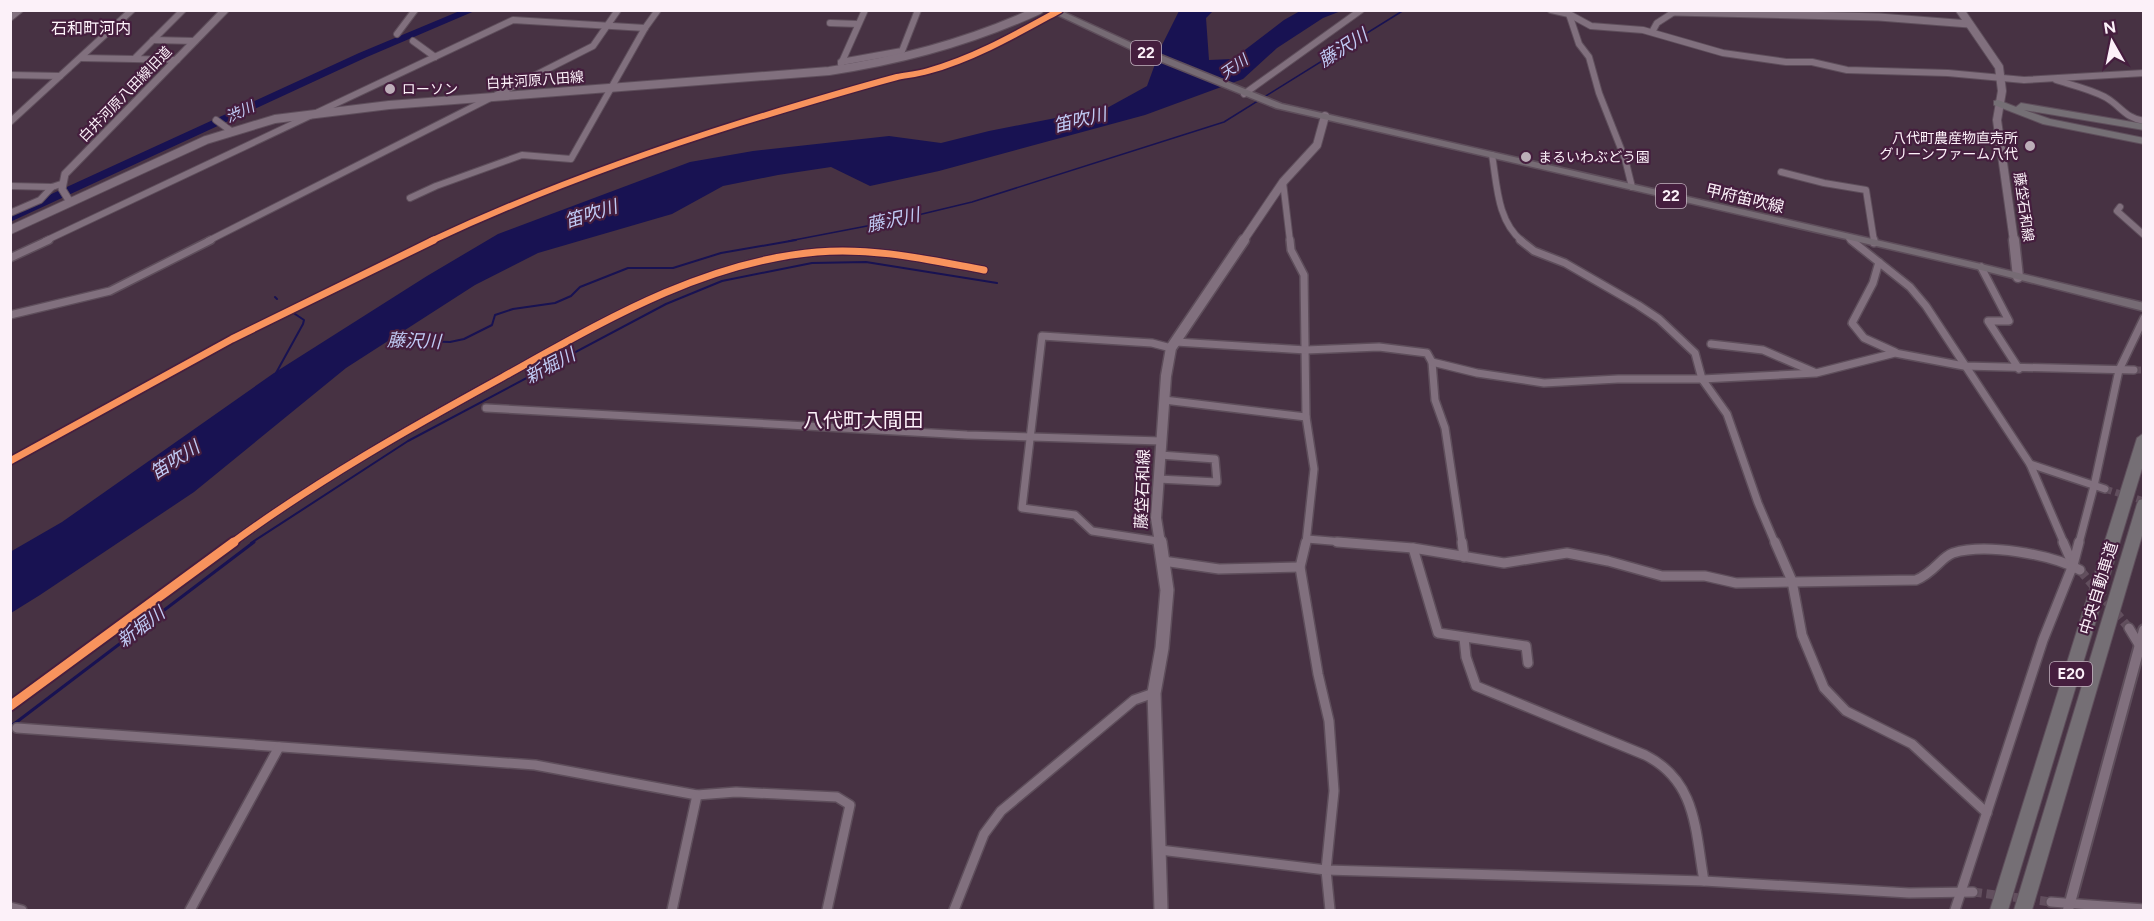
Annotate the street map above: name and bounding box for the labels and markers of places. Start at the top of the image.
place label: ローソン [402,81,458,98]
marker: ローソン [383,82,397,96]
place label: 八代町農産物直売所 グリーンファーム八代 [1880,130,2018,163]
marker: 八代町農産物直売所 グリーンファーム八代 [2023,139,2037,153]
place label: まるいわぶどう園 [1538,149,1650,166]
marker: まるいわぶどう園 [1519,150,1533,164]

